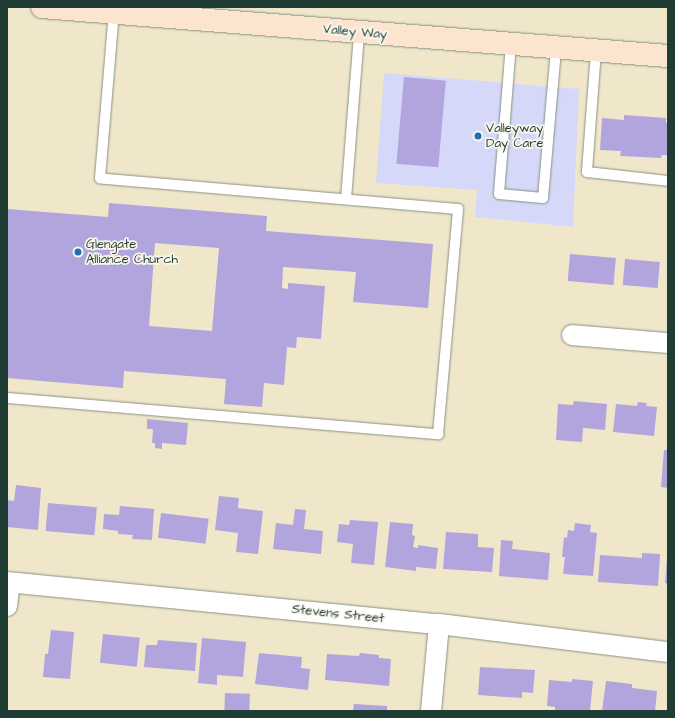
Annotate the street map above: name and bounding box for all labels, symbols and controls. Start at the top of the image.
street label: Valley Way [322,21,388,43]
place label: Valleyway Day Care [486,121,543,152]
marker: Valleyway Day Care [473,131,483,141]
place label: Glengate Alliance Church [86,237,178,268]
marker: Glengate Alliance Church [73,247,83,257]
street label: Stevens Street [291,601,385,627]

